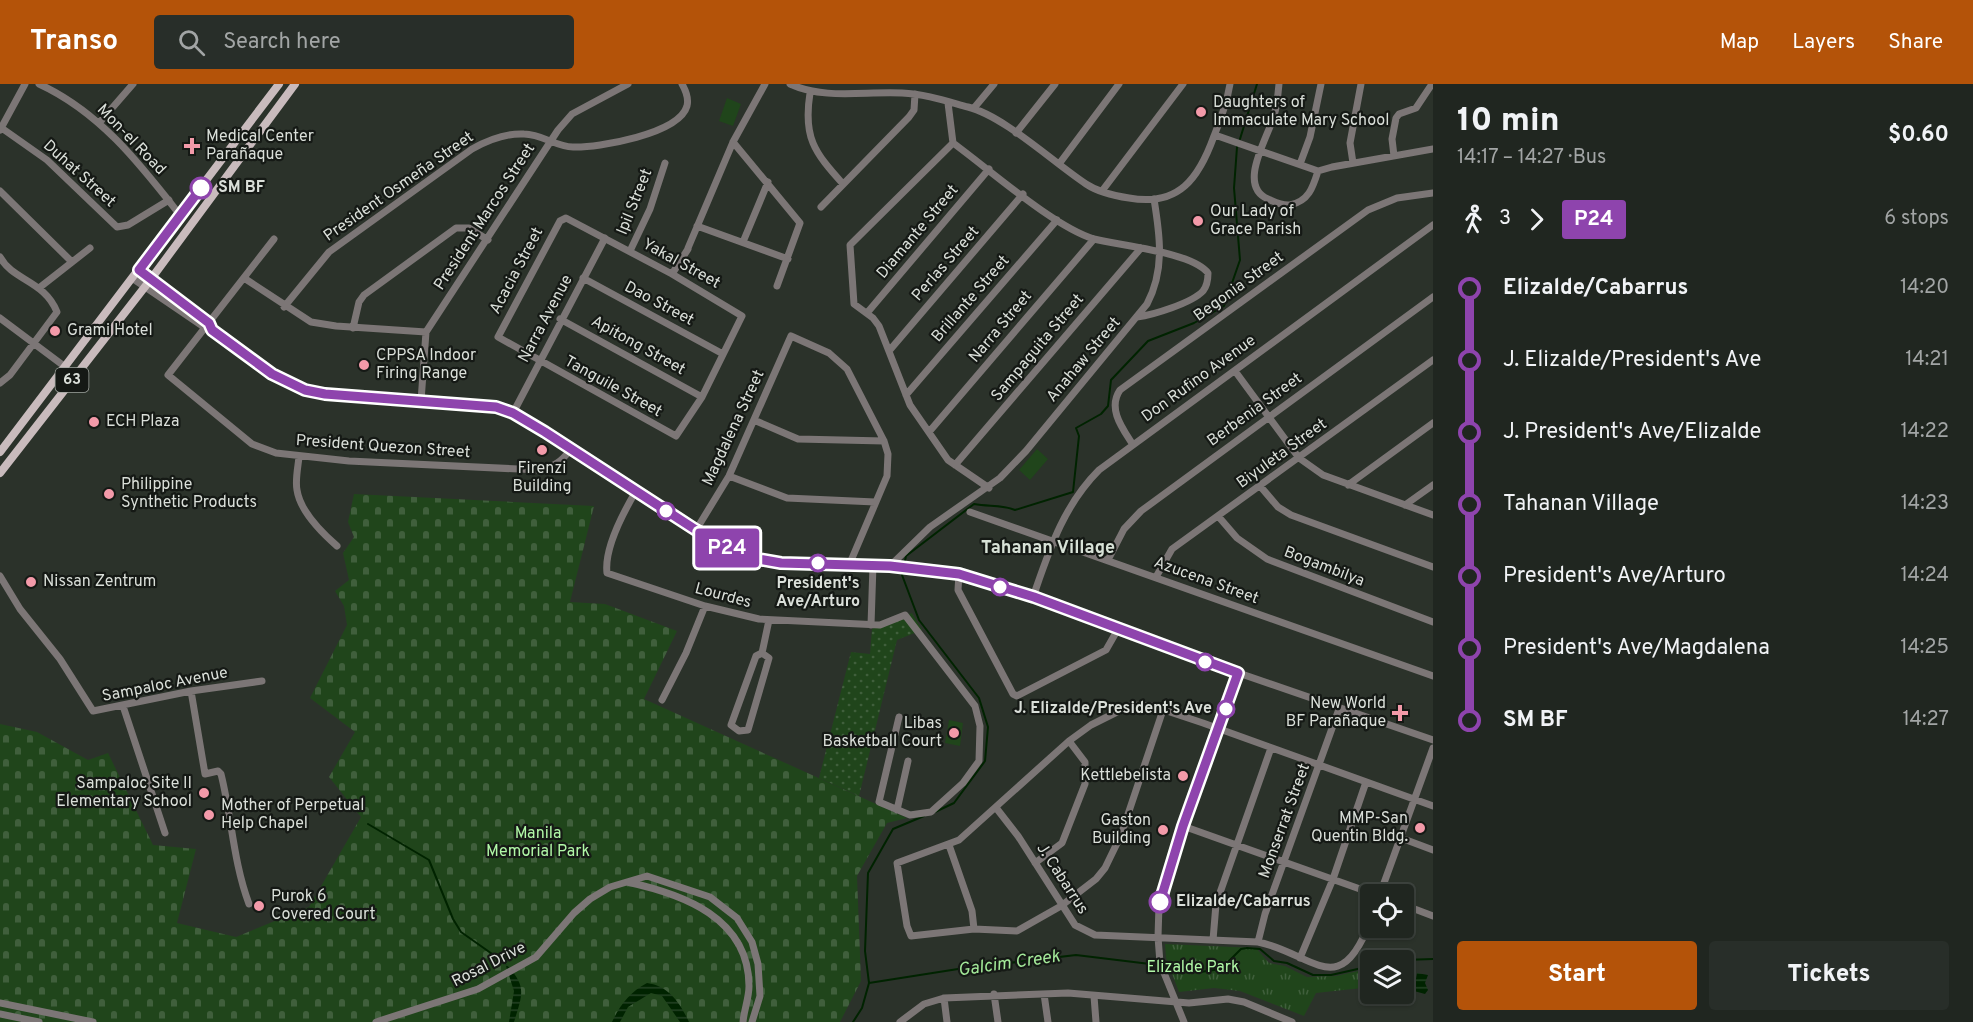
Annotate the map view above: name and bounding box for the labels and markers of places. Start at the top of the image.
place label: Daughters of Immaculate Mary School [1213,93,1389,131]
marker: Daughters of Immaculate Mary School [1194,105,1208,119]
place label: Medical Center Parañaque [206,127,314,165]
marker: Medical Center Parañaque [183,137,201,155]
marker: SM BF [190,177,212,199]
place label: SM BF [218,178,265,198]
place label: Our Lady of Grace Parish [1210,202,1301,240]
marker: Our Lady of Grace Parish [1191,214,1205,228]
place label: Grami Hotel [67,321,153,341]
marker: Grami Hotel [48,324,62,338]
place label: CPPSA Indoor Firing Range [376,346,476,384]
marker: CPPSA Indoor Firing Range [357,358,371,372]
place label: ECH Plaza [106,412,179,432]
marker: ECH Plaza [87,415,101,429]
marker: Firenzi Building [535,443,549,457]
place label: Firenzi Building [512,459,572,497]
place label: Philippine Synthetic Products [121,475,257,513]
marker: Philippine Synthetic Products [102,487,116,501]
unlabelled marker [657,502,675,520]
marker: President's Ave/Arturo [809,554,827,572]
place label: Nissan Zentrum [43,572,156,592]
place label: President's Ave/Arturo [776,574,860,612]
marker: Nissan Zentrum [24,575,38,589]
unlabelled marker [991,578,1009,596]
unlabelled marker [1196,653,1214,671]
place label: New World BF Parañaque [1286,694,1386,732]
place label: J. Elizalde/President's Ave [1014,699,1212,719]
marker: J. Elizalde/President's Ave [1217,700,1235,718]
marker: New World BF Parañaque [1391,704,1409,722]
place label: Libas Basketball Court [822,714,942,752]
marker: Libas Basketball Court [947,726,961,740]
place label: Kettlebelista [1080,766,1171,786]
marker: Kettlebelista [1176,769,1190,783]
place label: Sampaloc Site II Elementary School [56,774,192,812]
marker: Sampaloc Site II Elementary School [197,786,211,800]
place label: Mother of Perpetual Help Chapel [221,796,364,834]
marker: Mother of Perpetual Help Chapel [202,808,216,822]
place label: MMP-San Quentin Bldg. [1311,809,1408,847]
place label: Gaston Building [1092,811,1151,849]
marker: MMP-San Quentin Bldg. [1413,821,1427,835]
marker: Gaston Building [1156,823,1170,837]
place label: Purok 6 Covered Court [271,887,376,925]
marker: Elizalde/Cabarrus [1149,891,1171,913]
place label: Elizalde/Cabarrus [1176,892,1311,912]
marker: Purok 6 Covered Court [252,899,266,913]

